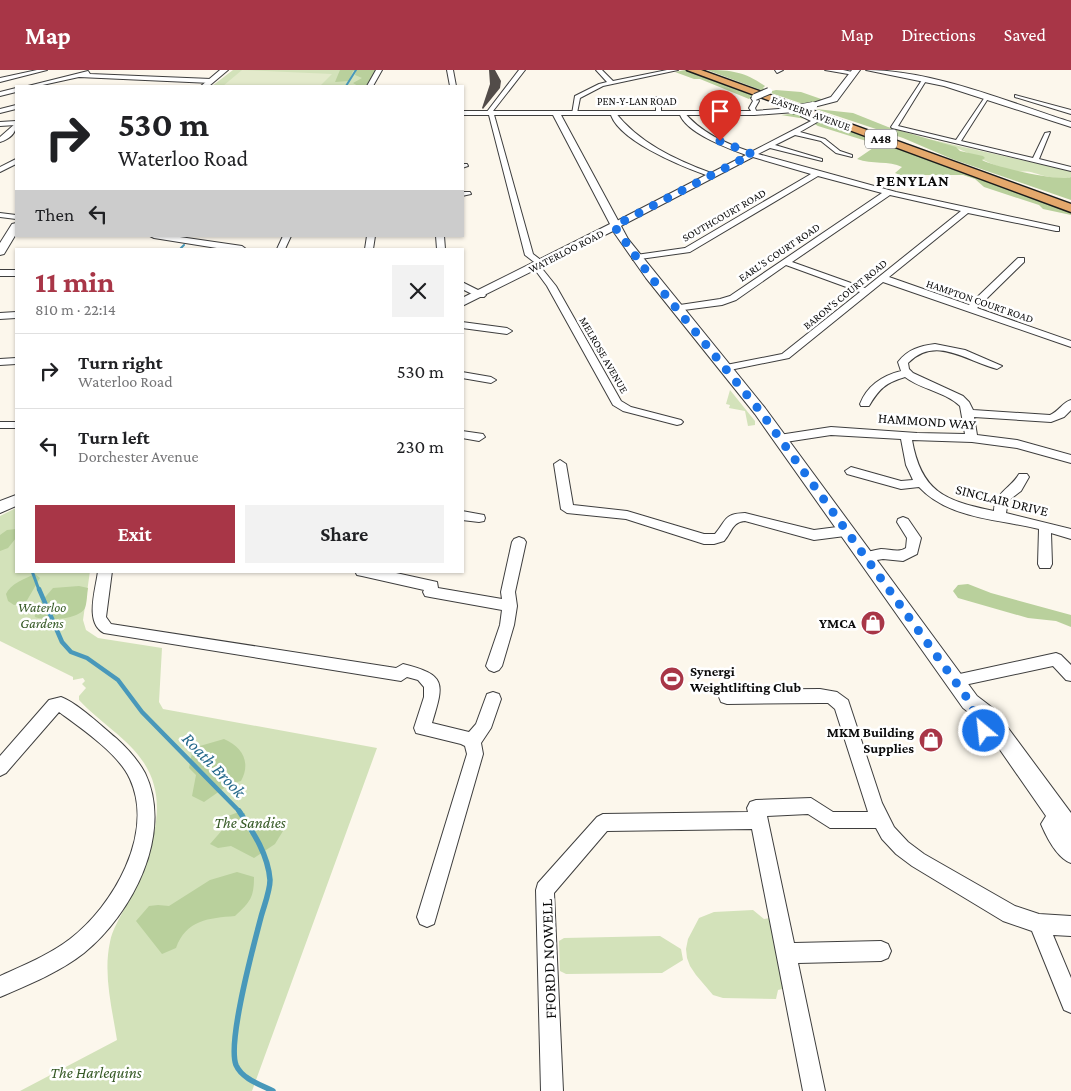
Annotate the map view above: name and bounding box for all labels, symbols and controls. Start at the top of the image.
text: Map [25,22,71,49]
text: Map [841,25,873,45]
text: Directions [901,25,976,45]
text: Saved [1004,25,1046,45]
pin [699,90,741,141]
street label: EASTERN AVENUE [770,93,852,133]
street label: PEN-Y-LAN ROAD [597,95,677,107]
icon: arrive [706,97,734,125]
icon: right [35,105,100,170]
text: 530 m [118,105,209,144]
road number: A48 [865,130,897,148]
text: Waterloo Road [118,146,248,171]
district label: PENYLAN [876,172,950,189]
street label: SOUTHCOURT ROAD [680,186,768,244]
icon: left [84,200,112,228]
text: Then [35,204,74,225]
street label: EARL'S COURT ROAD [736,220,822,284]
street label: WATERLOO ROAD [526,227,606,275]
street label: BARON'S COURT ROAD [801,257,889,331]
text: 11 min [35,265,115,298]
button: close [392,265,444,317]
street label: HAMPTON COURT ROAD [925,277,1035,325]
text: 810 m · 22:14 [35,301,116,318]
street label: MELROSE AVENUE [577,315,631,395]
text: Turn right [78,352,163,373]
icon: right [35,357,63,385]
text: 530 m [397,361,444,382]
text: Waterloo Road [78,373,173,390]
street label: HAMMOND WAY [878,410,977,432]
text: Turn left [78,427,150,448]
icon: left [35,432,63,460]
text: 230 m [396,436,444,457]
text: Dorchester Avenue [78,448,198,465]
street label: SINCLAIR DRIVE [954,481,1050,519]
button: Exit [35,505,235,563]
button: Share [245,505,444,563]
park label: Waterloo Gardens [18,599,66,631]
shop icon: YMCA [860,610,886,636]
place label: YMCA [819,615,857,631]
place label: Synergi Weightlifting Club [689,663,801,695]
sports icon: Synergi Weightlifting Club [659,666,685,692]
position arrow [957,704,1009,756]
place label: MKM Building Supplies [827,724,914,756]
shop icon: MKM Building Supplies [918,727,944,753]
water label: Roath Brook [178,728,251,802]
park label: The Sandies [214,814,286,831]
street label: FFORDD NOWELL [538,899,559,1019]
park label: The Harlequins [50,1064,142,1082]

